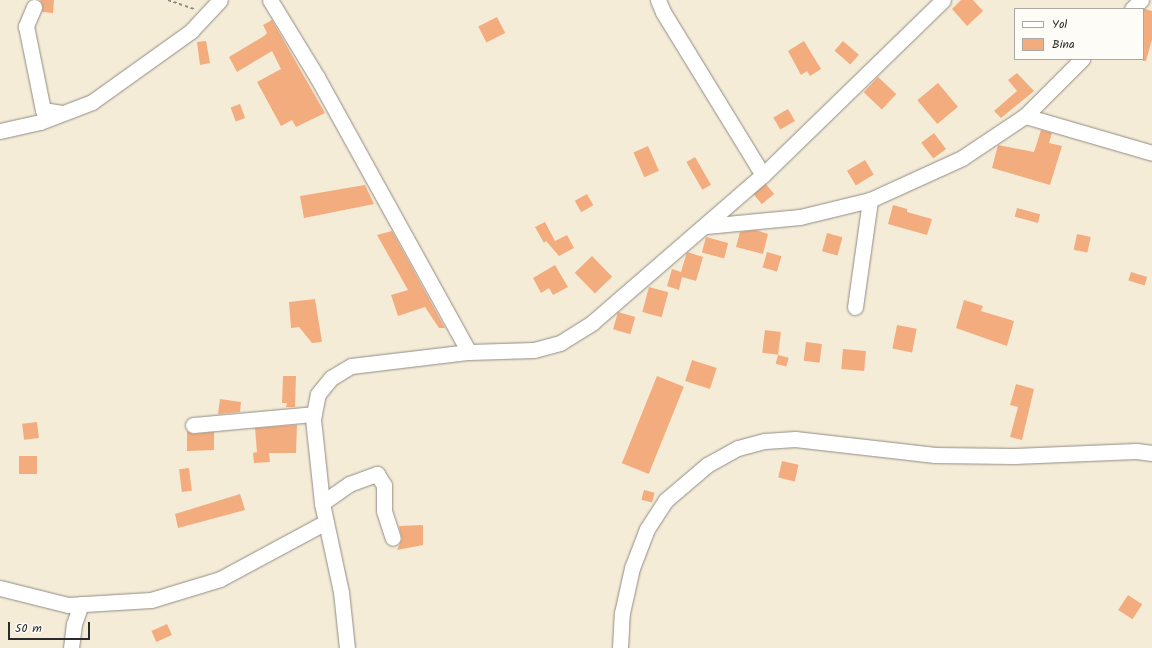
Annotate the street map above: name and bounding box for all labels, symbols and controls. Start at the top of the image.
legend [1014,8,1144,60]
text: Yol [1052,15,1067,34]
text: Bina [1052,35,1075,54]
scale bar [10,614,92,640]
text: 50 m [15,619,42,638]

